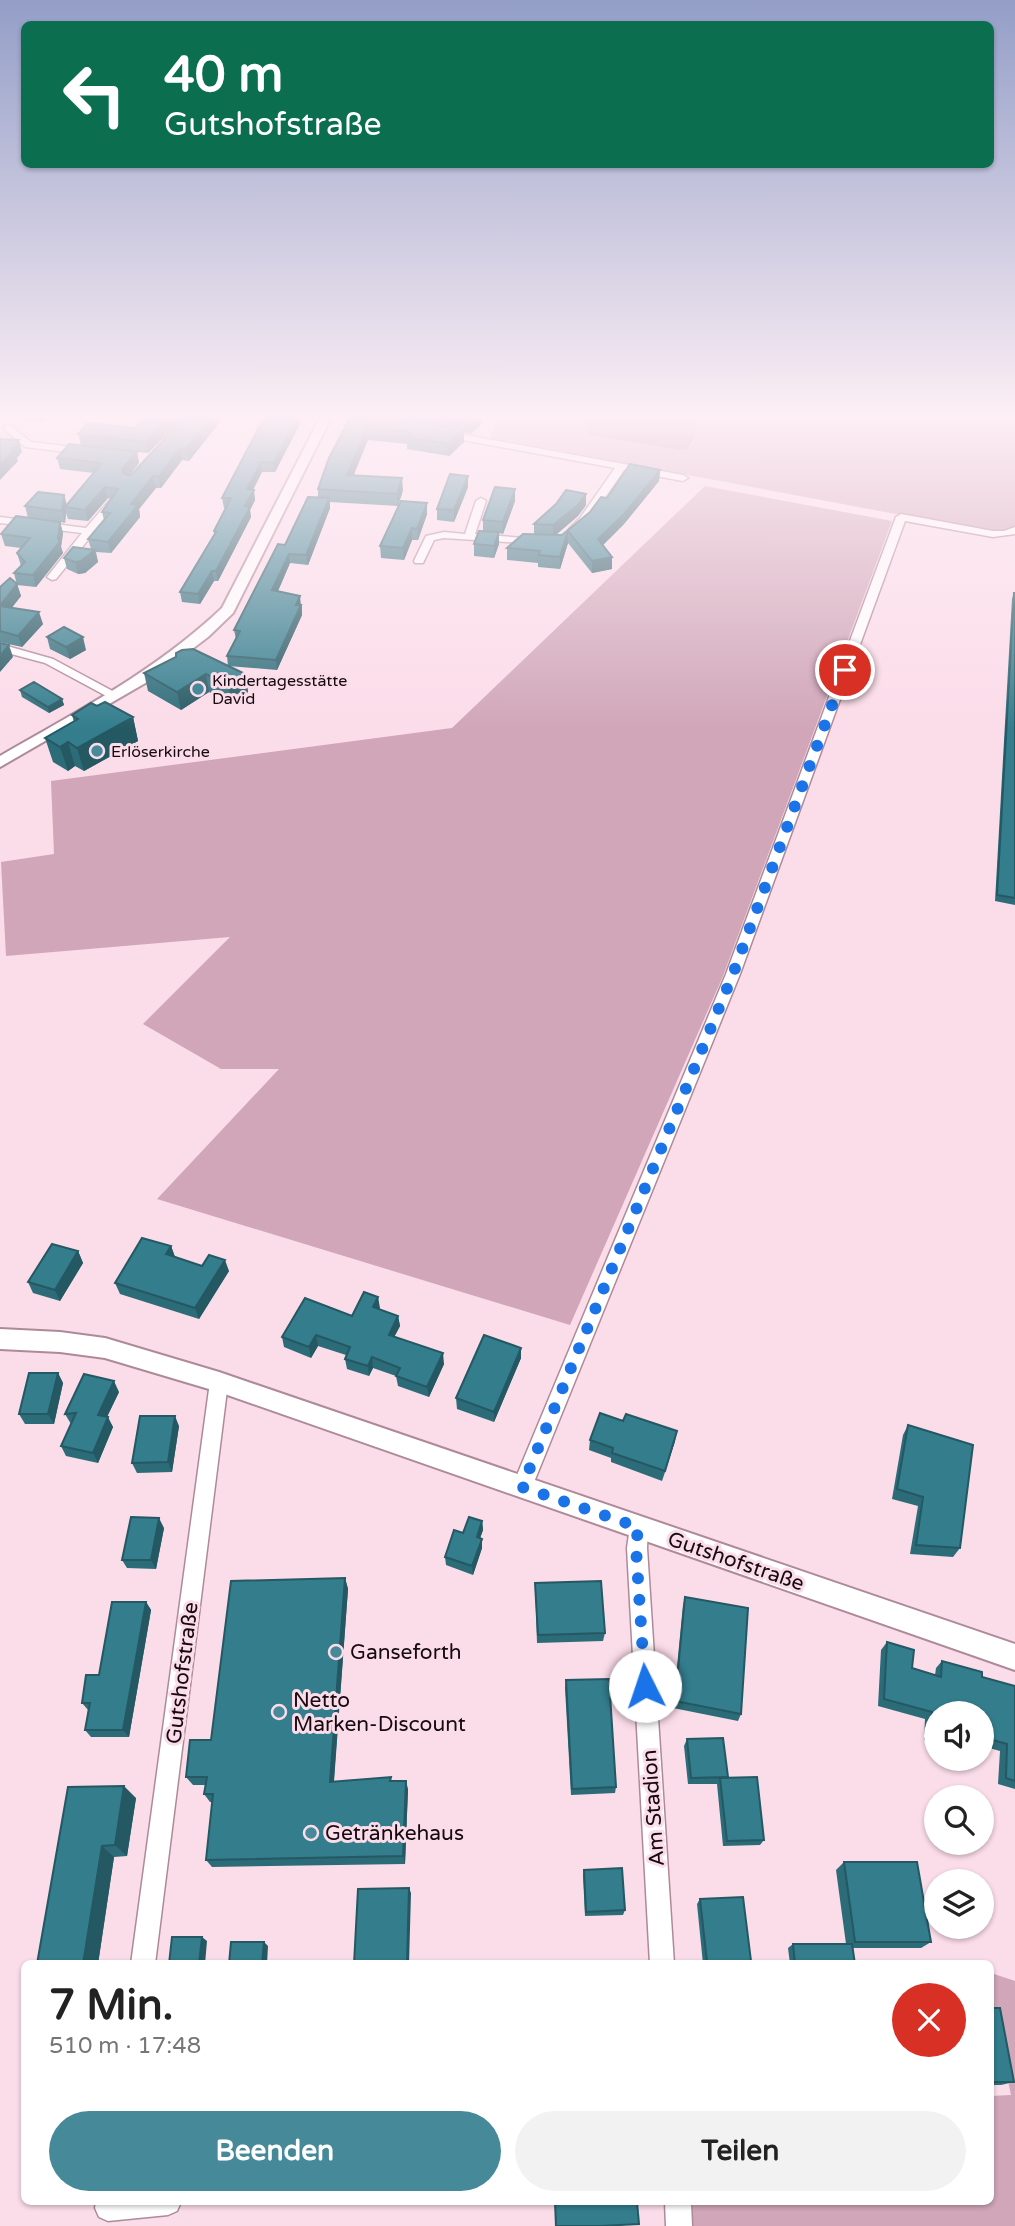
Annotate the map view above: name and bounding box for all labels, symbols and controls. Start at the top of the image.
text: 40 m [164,46,283,105]
icon: left [49,49,140,140]
text: Gutshofstraße [164,106,382,144]
pin [815,640,875,700]
icon: arrive [826,651,864,689]
place label: Kindertagesstätte David [212,671,347,709]
marker: Kindertagesstätte David [190,681,206,697]
place label: Erlöserkirche [111,742,210,762]
marker: Erlöserkirche [89,743,105,759]
street label: Gutshofstraße [664,1526,808,1597]
street label: Gutshofstraße [161,1601,204,1745]
place label: Ganseforth [350,1640,462,1665]
marker: Ganseforth [328,1644,344,1660]
position arrow [608,1649,682,1723]
place label: Netto Marken-Discount [293,1688,466,1737]
map controls [924,1701,994,1939]
button: sound [924,1701,994,1771]
marker: Netto Marken-Discount [271,1704,287,1720]
street label: Am Stadion [637,1749,670,1867]
button: search [924,1785,994,1855]
place label: Getränkehaus [325,1821,464,1846]
marker: Getränkehaus [303,1825,319,1841]
button: layers [924,1869,994,1939]
text: 7 Min. [49,1980,173,2031]
button: close [892,1983,966,2057]
text: 510 m · 17:48 [49,2032,201,2060]
button: Beenden [49,2111,501,2191]
button: Teilen [515,2111,966,2191]

